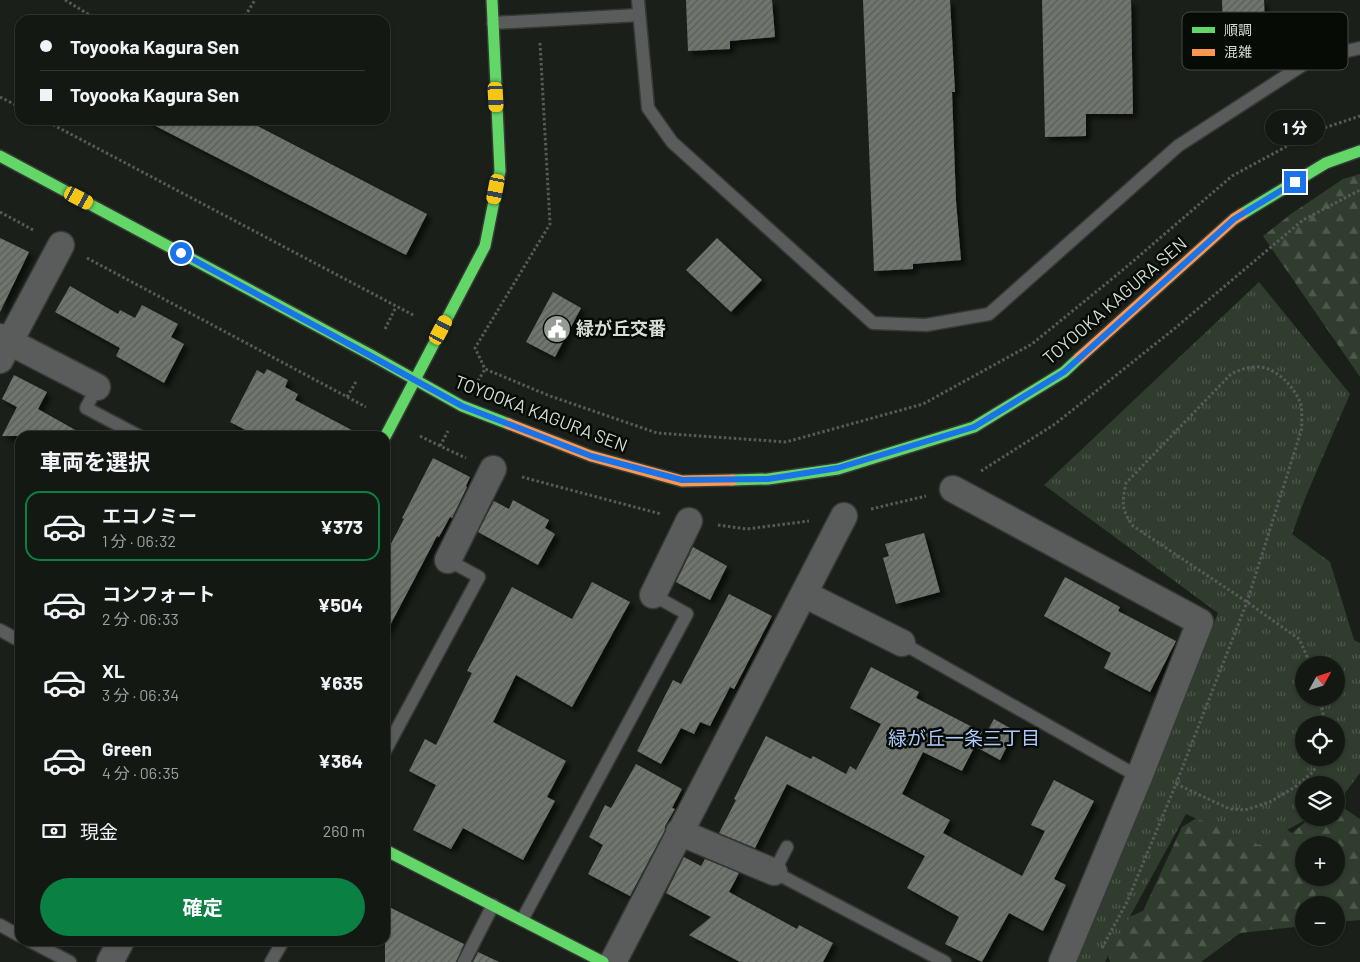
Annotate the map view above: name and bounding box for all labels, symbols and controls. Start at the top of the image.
legend [1182,12,1348,70]
text: 順調 [1224,21,1252,38]
text: Toyooka Kagura Sen [70,35,239,58]
text: 混雑 [1224,43,1252,60]
car [487,82,504,112]
text: Toyooka Kagura Sen [70,83,239,106]
callout: 1 分 [1265,110,1325,144]
text: 1 分 [1283,118,1307,137]
route end [1284,171,1306,193]
car [485,173,506,205]
car [62,184,95,212]
street label: TOYOOKA KAGURA SEN [1038,232,1191,369]
route start [170,242,192,264]
car [427,313,454,347]
public building icon: 緑が丘交番 [542,314,572,344]
place label: 緑が丘交番 [576,317,666,339]
street label: TOYOOKA KAGURA SEN [452,370,631,456]
text: 車両を選択 [40,448,150,474]
icon: car [42,504,87,549]
text: エコノミー [102,504,197,527]
text: ¥373 [320,515,363,538]
text: 1 分 · 06:32 [102,531,176,550]
icon: car [42,582,87,627]
text: コンフォート [102,582,215,605]
text: ¥504 [317,593,363,616]
text: 2 分 · 06:33 [102,609,179,628]
north arrow [1295,656,1345,706]
map controls [1295,656,1345,946]
text: XL [102,659,125,682]
icon: car [42,660,87,705]
text: ¥635 [319,671,363,694]
text: 3 分 · 06:34 [102,685,179,704]
button: locate [1295,716,1345,766]
district label: 緑が丘一条三丁目 [888,726,1040,749]
text: Green [102,737,152,760]
icon: car [42,738,87,783]
text: ¥364 [318,749,363,772]
text: 4 分 · 06:35 [102,763,179,782]
button: layers [1295,776,1345,826]
icon: cash [40,817,68,845]
text: 現金 [80,820,118,843]
text: 260 m [323,821,365,840]
button: + [1295,836,1345,886]
button: 確定 [40,878,365,936]
button: − [1295,896,1345,946]

